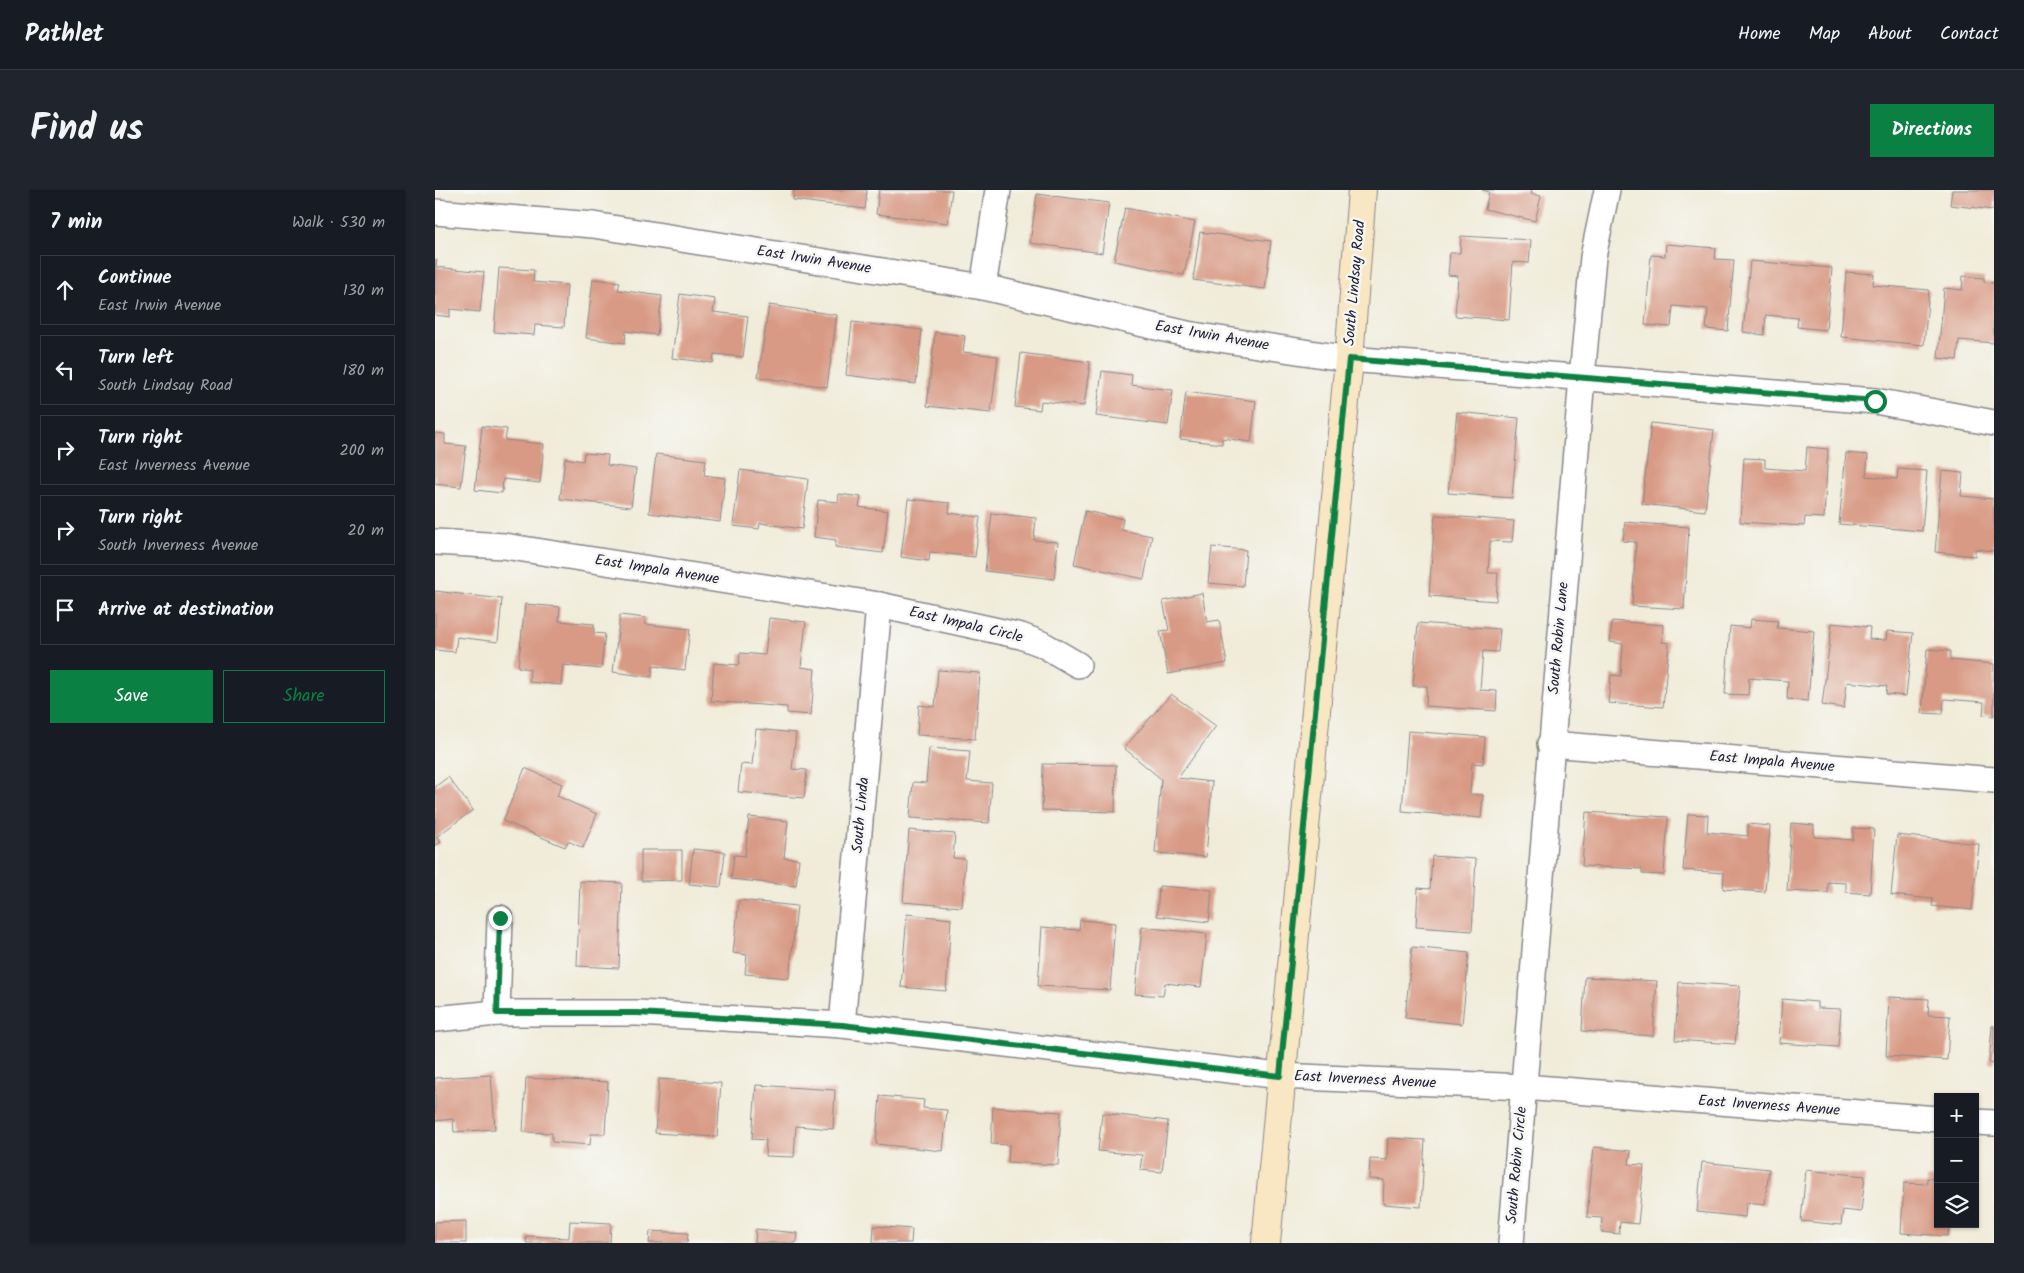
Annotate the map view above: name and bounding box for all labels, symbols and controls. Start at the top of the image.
text: Pathlet [25,15,104,54]
text: Home [1738,20,1781,49]
text: Map [1809,20,1840,49]
text: About [1868,20,1912,49]
text: Contact [1940,20,1999,49]
text: Find us [30,102,143,158]
button: Directions [1870,104,1994,157]
text: 7 min [50,206,102,239]
text: Walk · 530 m [292,210,385,235]
street label: South Lindsay Road [1338,219,1372,347]
street label: East Irwin Avenue [755,239,873,281]
text: Continue [98,263,171,293]
icon: ahead [51,276,79,304]
text: 130 m [343,278,384,303]
text: East Irwin Avenue [98,293,221,318]
street label: East Irwin Avenue [1153,314,1271,358]
text: Turn left [98,343,173,373]
icon: left [51,356,79,384]
text: 180 m [342,358,384,383]
text: South Lindsay Road [98,373,232,398]
route start [1864,390,1887,413]
text: Turn right [98,423,183,453]
icon: right [51,436,79,464]
text: 200 m [340,438,384,463]
text: East Inverness Avenue [98,453,250,478]
text: Turn right [98,503,183,533]
icon: right [51,516,79,544]
text: 20 m [348,518,384,543]
text: South Inverness Avenue [98,533,258,558]
street label: East Impala Avenue [593,548,721,592]
street label: South Robin Lane [1542,581,1576,695]
text: Arrive at destination [98,595,274,625]
icon: arrive [51,596,79,624]
street label: East Impala Circle [907,600,1026,650]
button: Save [50,670,213,723]
button: Share [223,670,385,723]
street label: East Impala Avenue [1708,745,1836,779]
street label: South Linda [846,776,876,854]
route end [489,907,512,930]
street label: East Inverness Avenue [1293,1064,1437,1096]
street label: East Inverness Avenue [1697,1089,1841,1123]
map controls [1934,1093,1979,1228]
button: + [1934,1093,1979,1138]
street label: South Robin Circle [1500,1105,1534,1225]
button: − [1934,1138,1979,1183]
button: layers [1934,1183,1979,1228]

